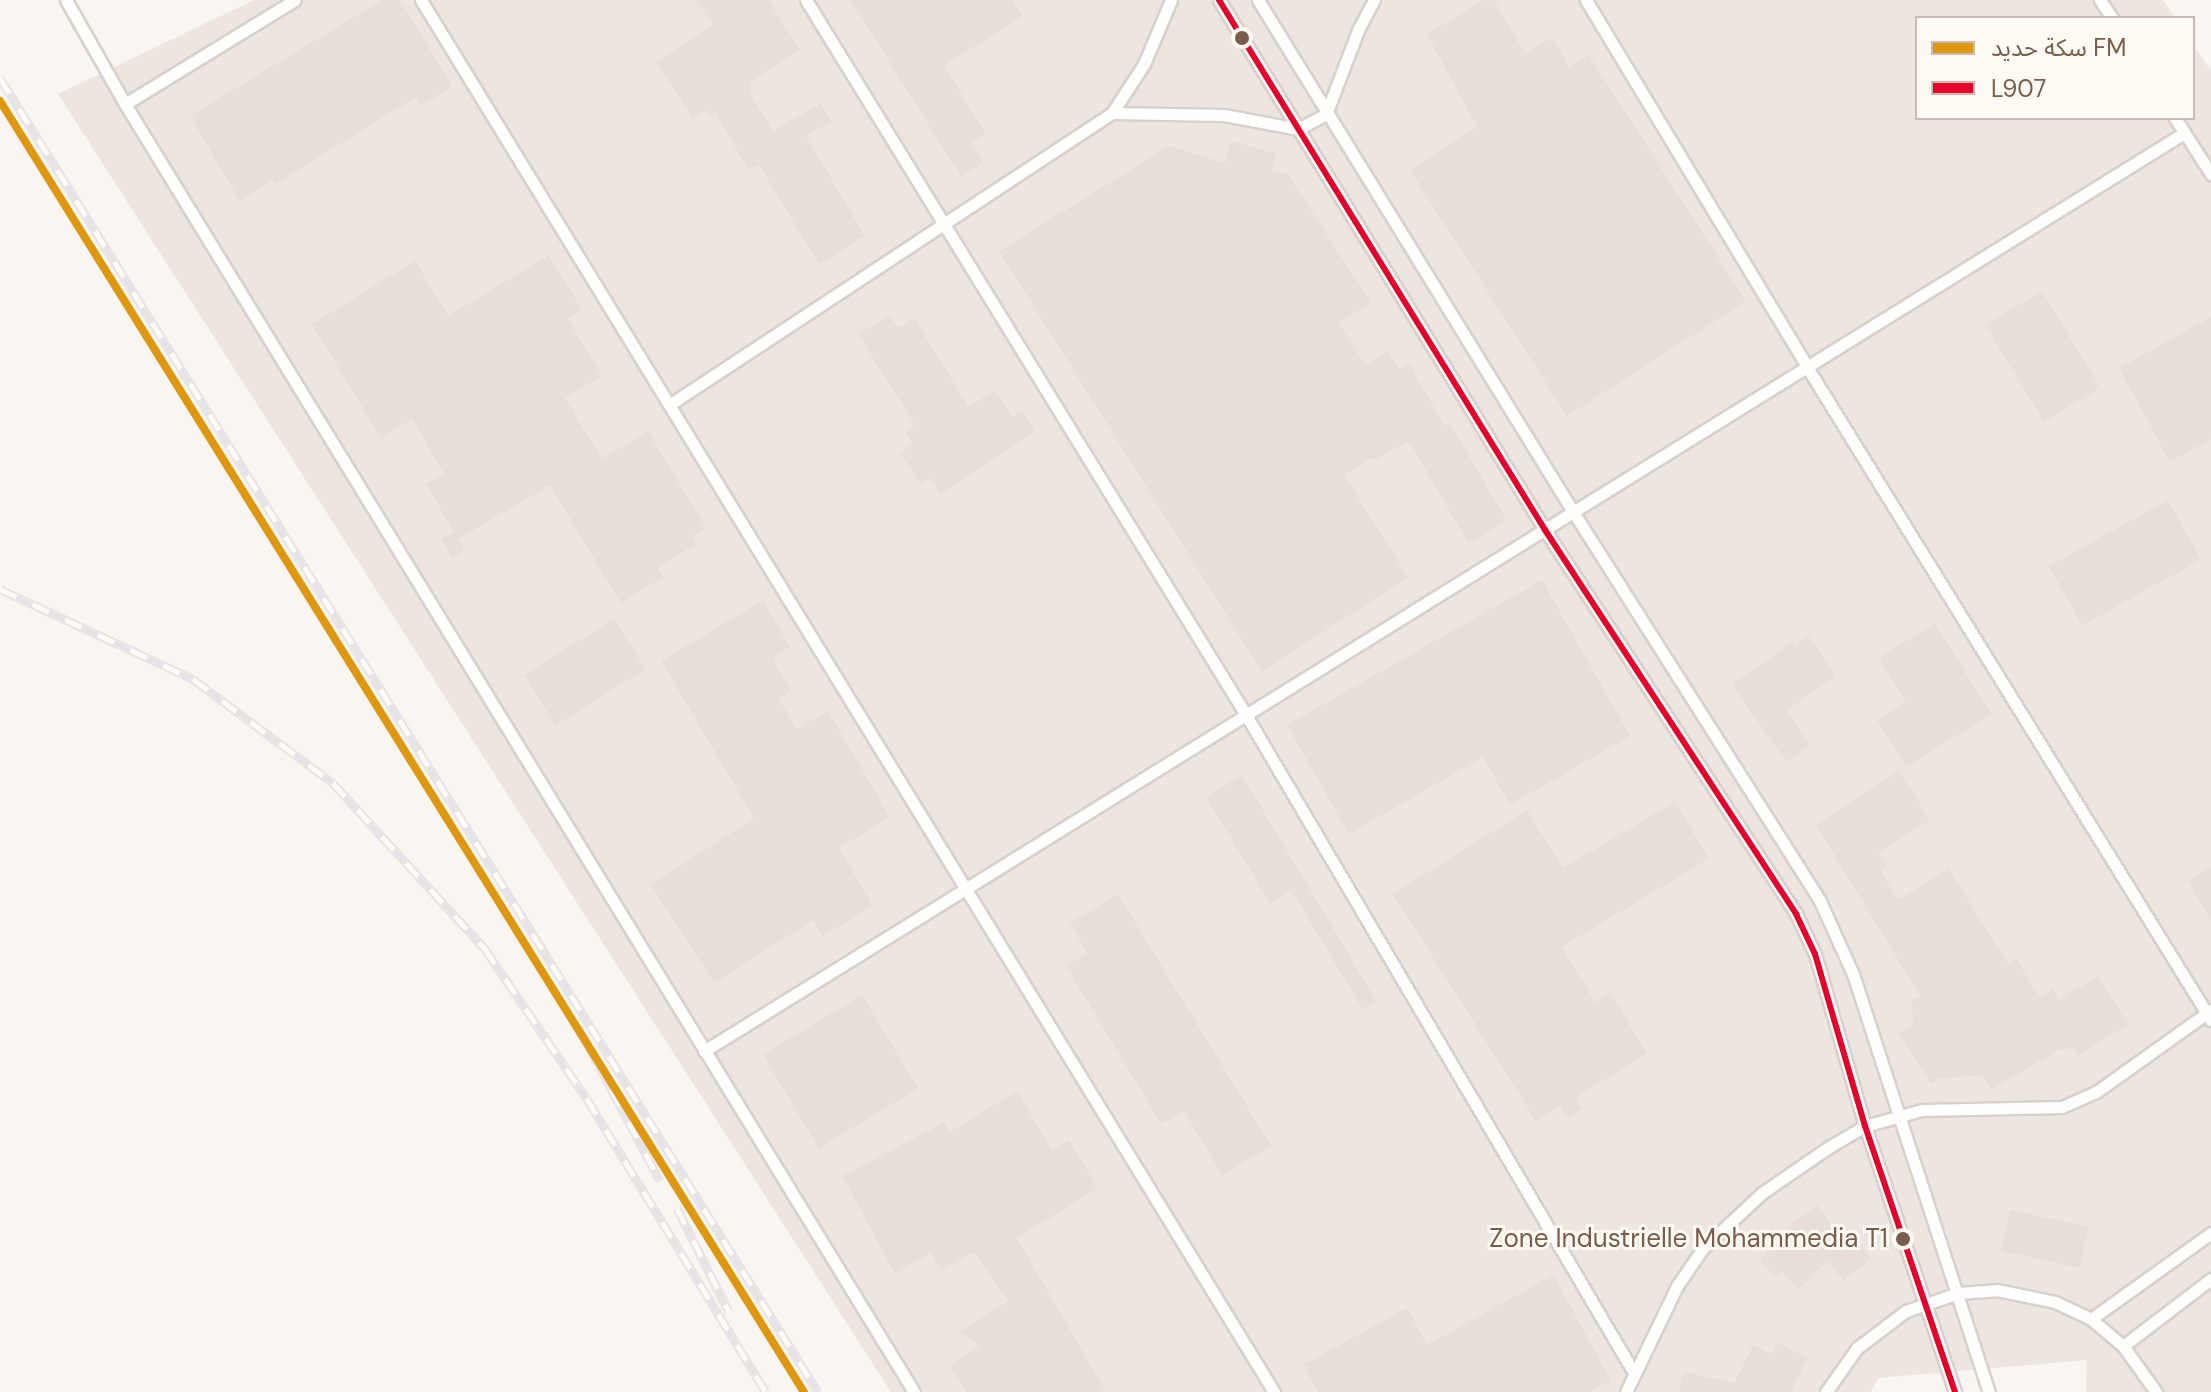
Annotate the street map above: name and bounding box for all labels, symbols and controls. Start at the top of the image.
legend [1915,16,2195,120]
unlabelled marker [1234,30,1250,46]
text: سكة حديد FM [1991,32,2126,63]
text: L907 [1991,73,2046,104]
place label: Zone Industrielle Mohammedia T1 [1489,1223,1888,1255]
marker: Zone Industrielle Mohammedia T1 [1895,1231,1911,1247]

